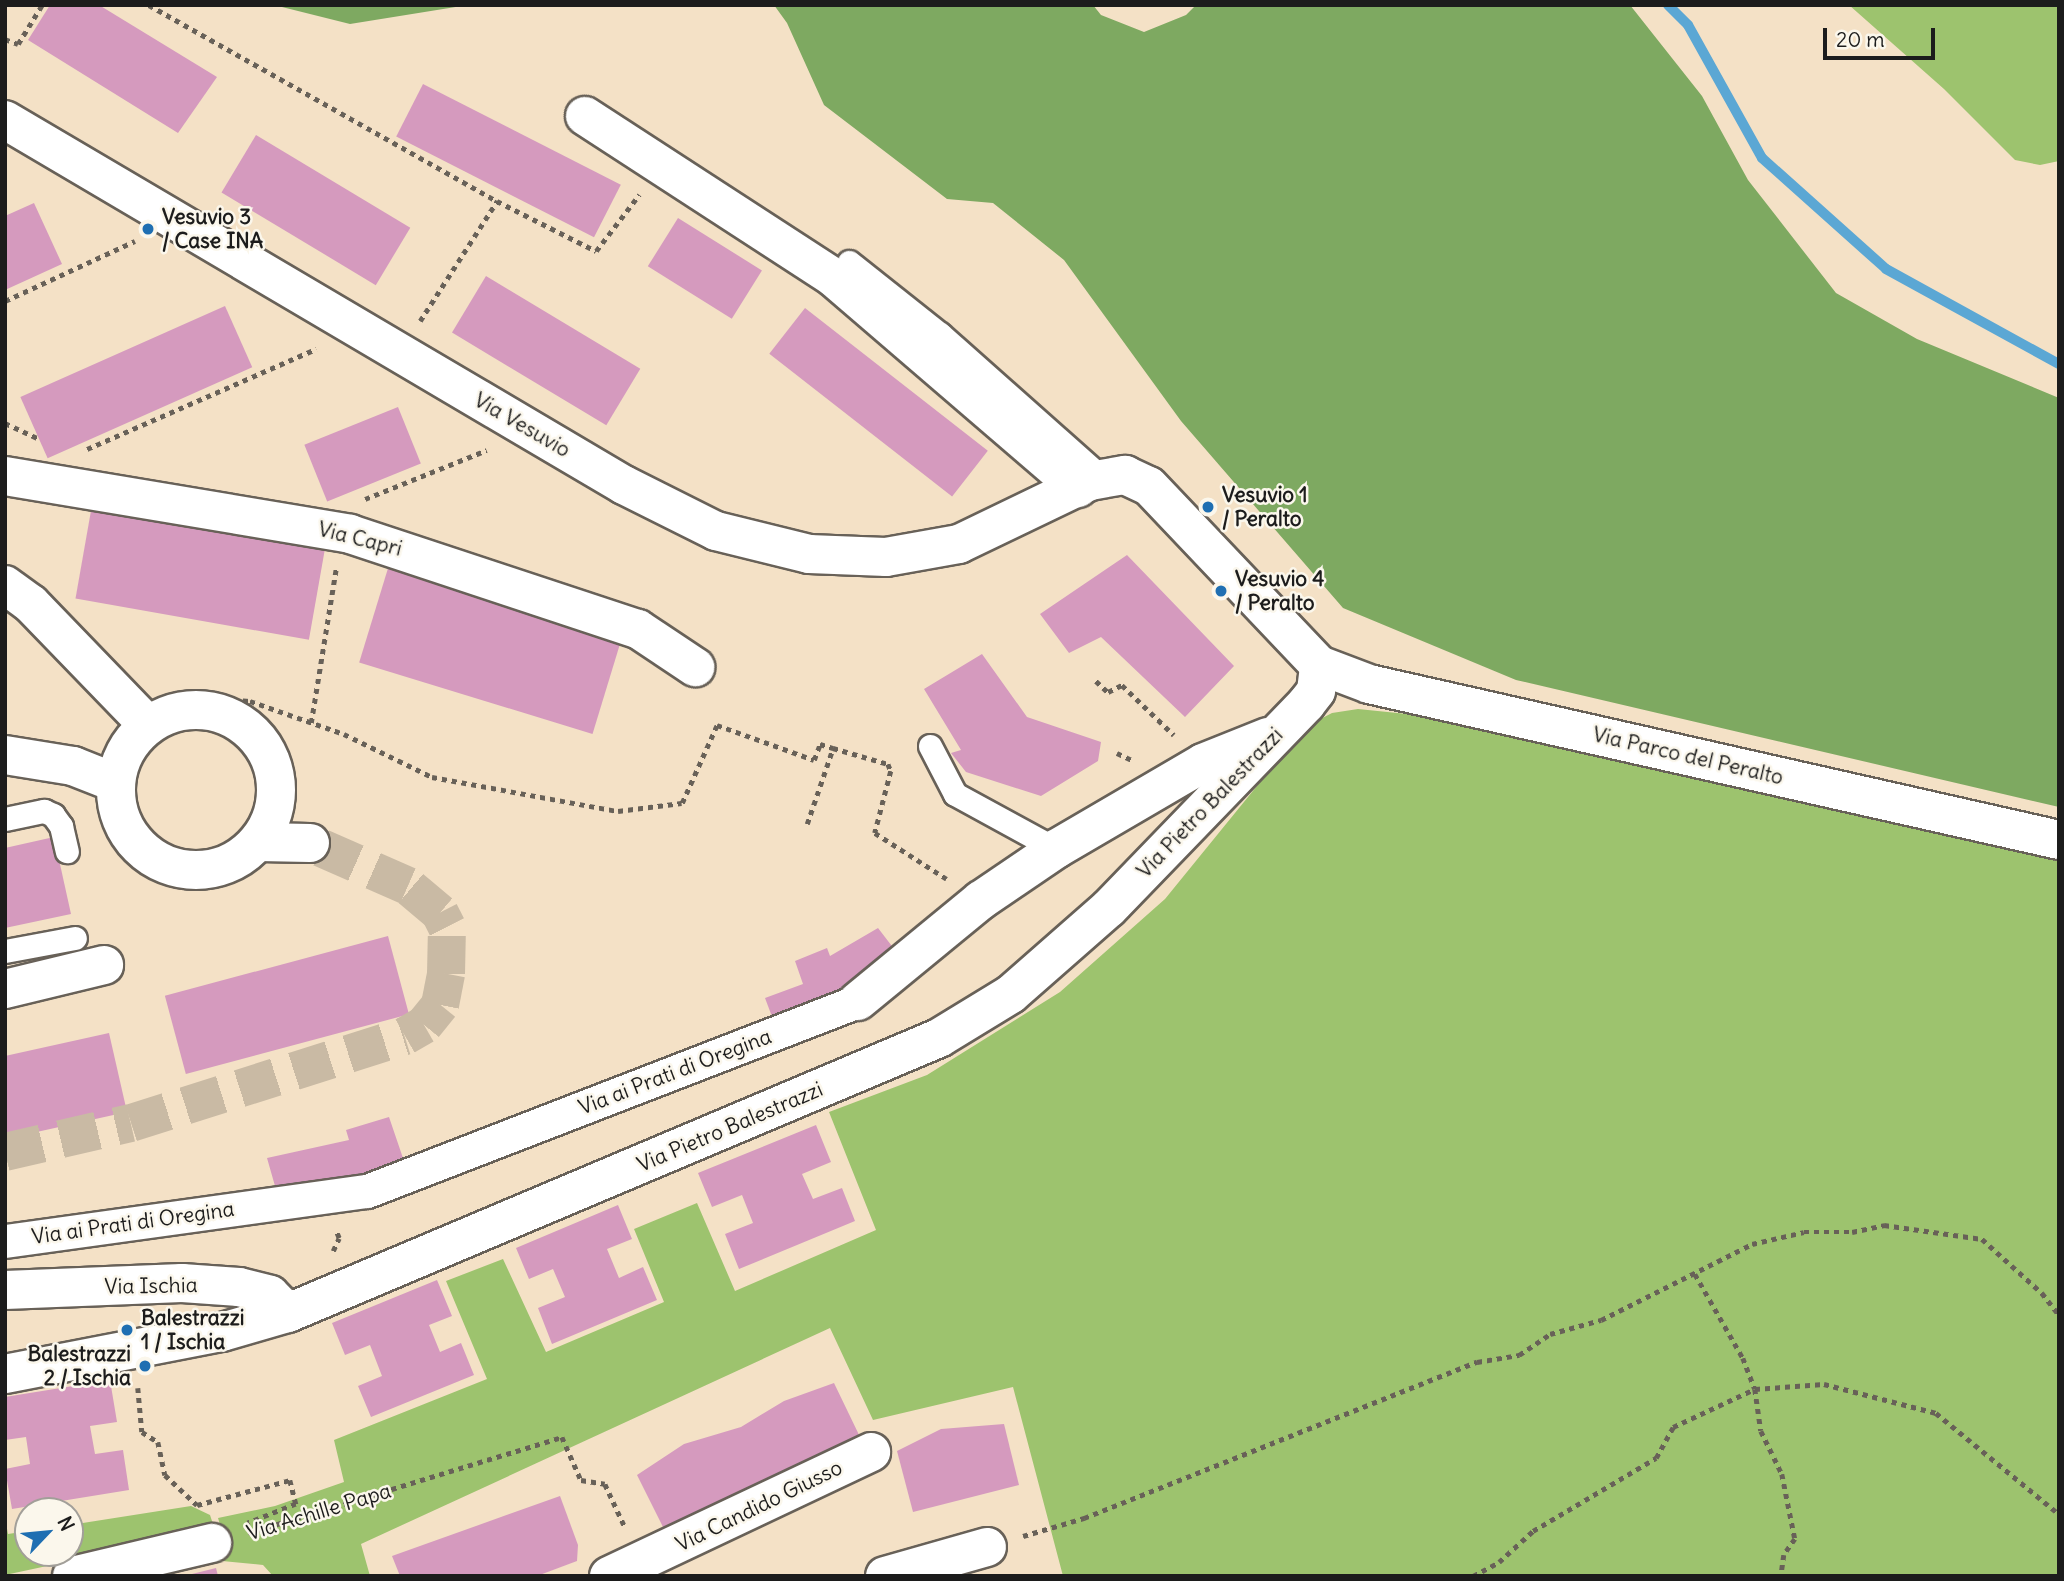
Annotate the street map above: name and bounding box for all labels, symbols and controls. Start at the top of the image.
scale bar [1826,14,1938,58]
text: 20 m [1836,26,1885,53]
place label: Vesuvio 3 / Case INA [162,204,263,254]
marker: Vesuvio 3 / Case INA [140,221,156,237]
street label: Via Vesuvio [469,387,575,463]
place label: Vesuvio 1 / Peralto [1222,482,1307,532]
marker: Vesuvio 1 / Peralto [1200,499,1216,515]
street label: Via Capri [315,516,405,562]
place label: Vesuvio 4 / Peralto [1235,566,1324,616]
marker: Vesuvio 4 / Peralto [1213,583,1229,599]
street label: Via Parco del Peralto [1590,722,1786,790]
street label: Via Pietro Balestrazzi [1132,723,1288,883]
street label: Via ai Prati di Oregina [575,1024,775,1120]
street label: Via Pietro Balestrazzi [633,1076,827,1178]
street label: Via ai Prati di Oregina [30,1196,236,1250]
street label: Via Ischia [104,1273,198,1299]
place label: Balestrazzi 1 / Ischia [141,1305,245,1355]
marker: Balestrazzi 1 / Ischia [119,1322,135,1338]
place label: Balestrazzi 2 / Ischia [27,1341,131,1391]
marker: Balestrazzi 2 / Ischia [137,1358,153,1374]
street label: Via Candido Giusso [672,1455,846,1557]
street label: Via Achille Papa [244,1478,394,1546]
north arrow [14,1497,84,1567]
text: N [52,1512,80,1535]

